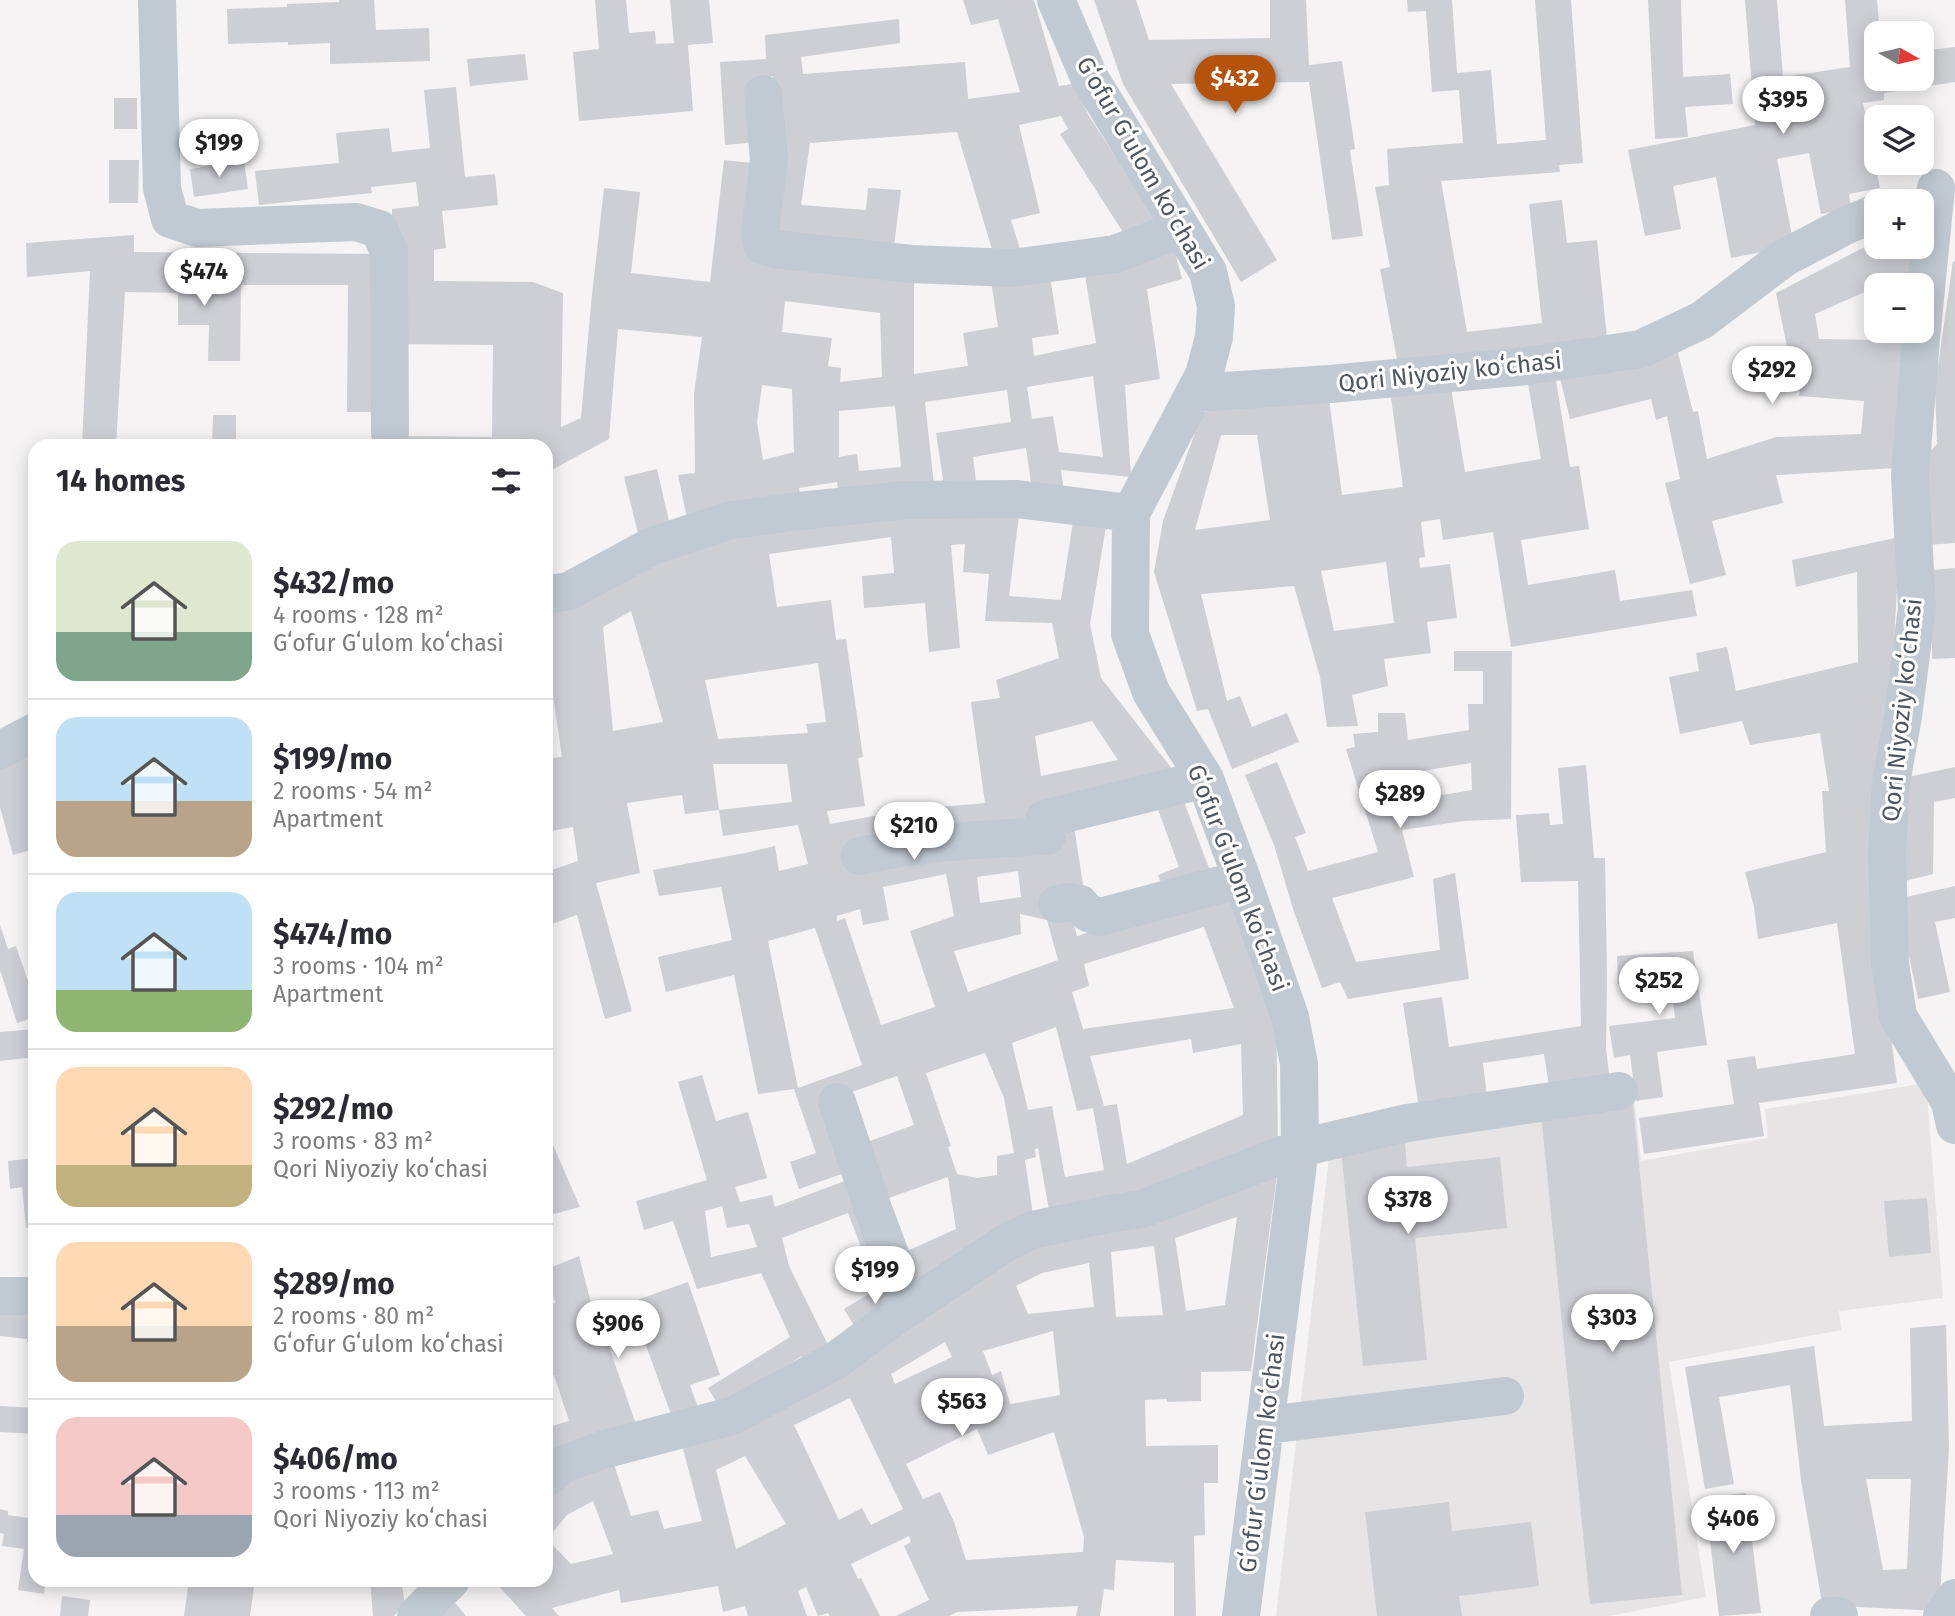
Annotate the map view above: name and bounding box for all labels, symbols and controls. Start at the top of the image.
north arrow [1864,21,1934,91]
map controls [1864,21,1934,343]
street label: Gʻofur Gʻulom koʻchasi [1071,52,1215,274]
pin: $432 [1194,55,1276,115]
text: $432 [1211,64,1259,92]
pin: $395 [1742,76,1824,136]
text: $395 [1758,85,1808,113]
button: layers [1864,105,1934,175]
pin: $199 [178,120,260,179]
text: $199 [195,128,243,156]
button: + [1864,189,1934,259]
pin: $474 [163,248,245,308]
text: $474 [180,257,228,285]
button: − [1864,273,1934,343]
street label: Qori Niyoziy koʻchasi [1337,346,1563,398]
pin: $292 [1731,346,1813,406]
text: $292 [1748,355,1796,383]
icon: filters [487,462,525,500]
text: 14 homes [56,463,185,499]
text: $432/mo [273,565,394,601]
icon: home [112,569,196,653]
street label: Qori Niyoziy koʻchasi [1876,597,1928,823]
text: 4 rooms · 128 m² [273,601,443,629]
text: Gʻofur Gʻulom koʻchasi [273,629,504,657]
text: $199/mo [273,741,392,777]
icon: home [112,745,196,829]
street label: Gʻofur Gʻulom koʻchasi [1182,761,1294,995]
pin: $289 [1359,770,1441,830]
text: 2 rooms · 54 m² [273,777,432,805]
text: $289 [1375,779,1425,807]
pin: $210 [873,802,955,862]
text: Apartment [273,805,383,833]
text: $210 [890,811,938,839]
text: $474/mo [273,916,392,952]
icon: home [112,920,196,1004]
text: 3 rooms · 104 m² [273,952,444,980]
pin: $252 [1618,958,1700,1017]
text: $252 [1635,966,1683,994]
text: Apartment [273,980,383,1008]
text: $292/mo [273,1091,394,1127]
icon: home [112,1095,196,1179]
text: 3 rooms · 83 m² [273,1127,433,1155]
text: Qori Niyoziy koʻchasi [273,1155,488,1183]
pin: $378 [1367,1176,1449,1236]
text: $378 [1384,1185,1432,1213]
pin: $199 [834,1246,916,1306]
text: $199 [851,1255,899,1283]
text: $289/mo [273,1266,395,1302]
icon: home [112,1270,196,1354]
pin: $303 [1571,1294,1653,1354]
pin: $906 [577,1300,659,1360]
text: 2 rooms · 80 m² [273,1302,434,1330]
text: $303 [1587,1303,1637,1331]
text: $906 [592,1309,644,1337]
text: Gʻofur Gʻulom koʻchasi [273,1330,504,1358]
street label: Gʻofur Gʻulom koʻchasi [1233,1332,1291,1574]
pin: $563 [921,1378,1003,1438]
text: $563 [937,1387,987,1415]
text: $406/mo [273,1441,398,1477]
icon: home [112,1445,196,1529]
text: 3 rooms · 113 m² [273,1477,440,1505]
pin: $406 [1692,1496,1774,1555]
text: $406 [1707,1504,1759,1532]
text: Qori Niyoziy koʻchasi [273,1505,488,1533]

